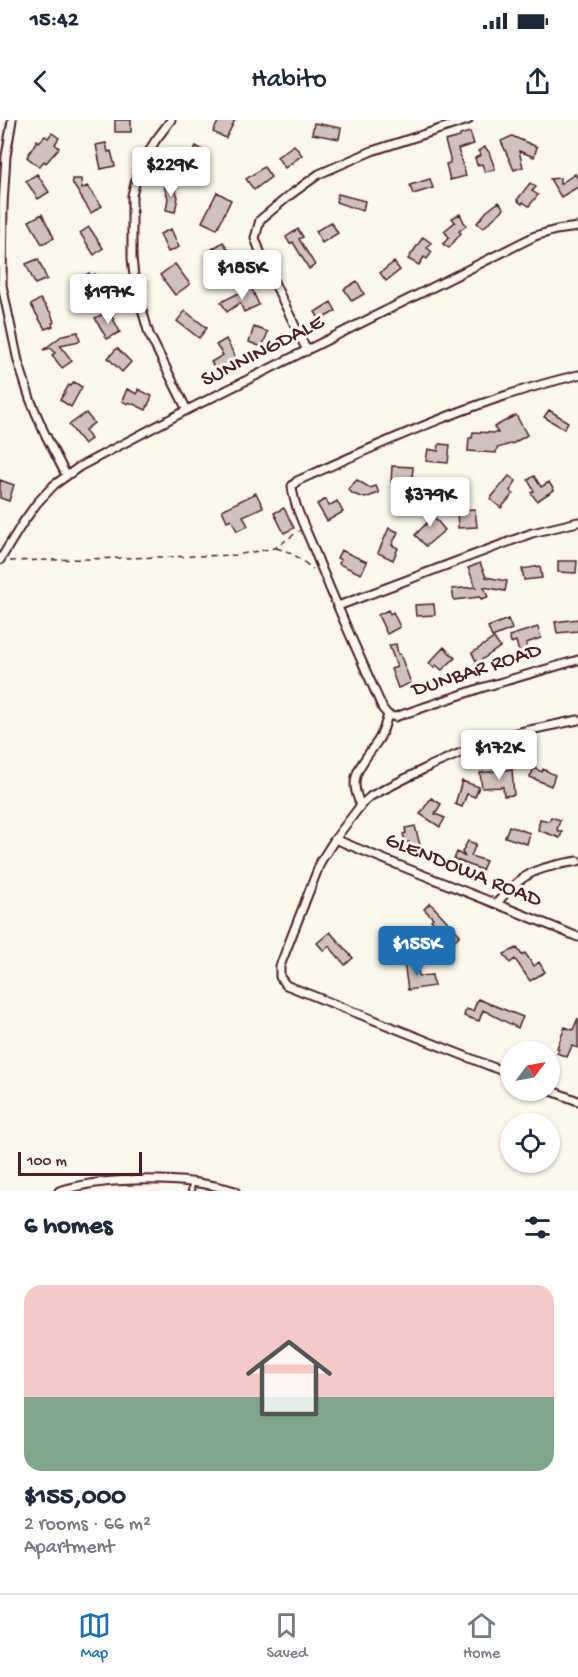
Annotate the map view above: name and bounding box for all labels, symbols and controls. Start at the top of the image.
text: 15:42 [30,8,79,34]
icon: back [24,65,57,98]
text: Habito [251,65,327,97]
icon: share [521,65,554,98]
pin: $229K [129,147,213,198]
text: $229K [146,155,196,178]
pin: $185K [200,250,284,301]
text: $185K [217,258,267,281]
pin: $197K [66,274,150,325]
text: $197K [84,282,132,305]
street label: SUNNINGDALE [197,309,330,394]
pin: $379K [388,477,472,528]
text: $379K [405,485,455,508]
street label: DUNBAR ROAD [407,638,546,705]
pin: $172K [457,730,541,781]
text: $172K [475,738,523,761]
street label: GLENDOWA ROAD [381,828,546,914]
pin: $155K [375,926,459,977]
text: $155K [392,934,442,957]
north arrow [500,1041,560,1101]
map controls [500,1041,560,1173]
button: locate [500,1113,560,1173]
scale bar [18,1149,142,1176]
text: 100 m [27,1153,67,1172]
icon: filters [521,1211,554,1244]
text: 6 homes [24,1212,112,1243]
icon: home [235,1324,343,1432]
text: $155,000 [24,1483,126,1514]
text: 2 rooms · 66 m² [24,1514,151,1537]
text: Apartment [24,1537,114,1560]
tab: Map [78,1609,111,1664]
tab: Saved [266,1609,307,1664]
tab: Home [463,1609,500,1664]

